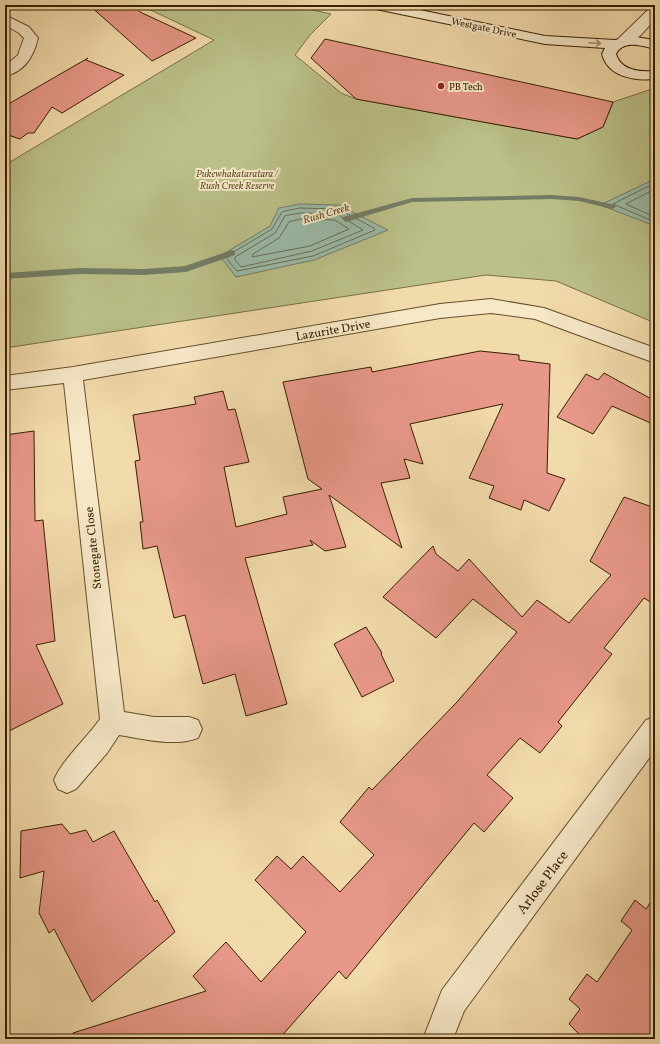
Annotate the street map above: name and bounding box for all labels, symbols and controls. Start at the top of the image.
street label: Westgate Drive [450,14,518,42]
one-way arrow [588,39,601,46]
place label: PB Tech [449,80,483,94]
marker: PB Tech [436,81,446,91]
park label: Pukewhakataratara / Rush Creek Reserve [196,167,279,193]
water label: Rush Creek [301,201,351,228]
street label: Lazurite Drive [295,316,372,345]
street label: Stonegate Close [82,506,106,590]
street label: Arlose Place [513,847,574,919]

